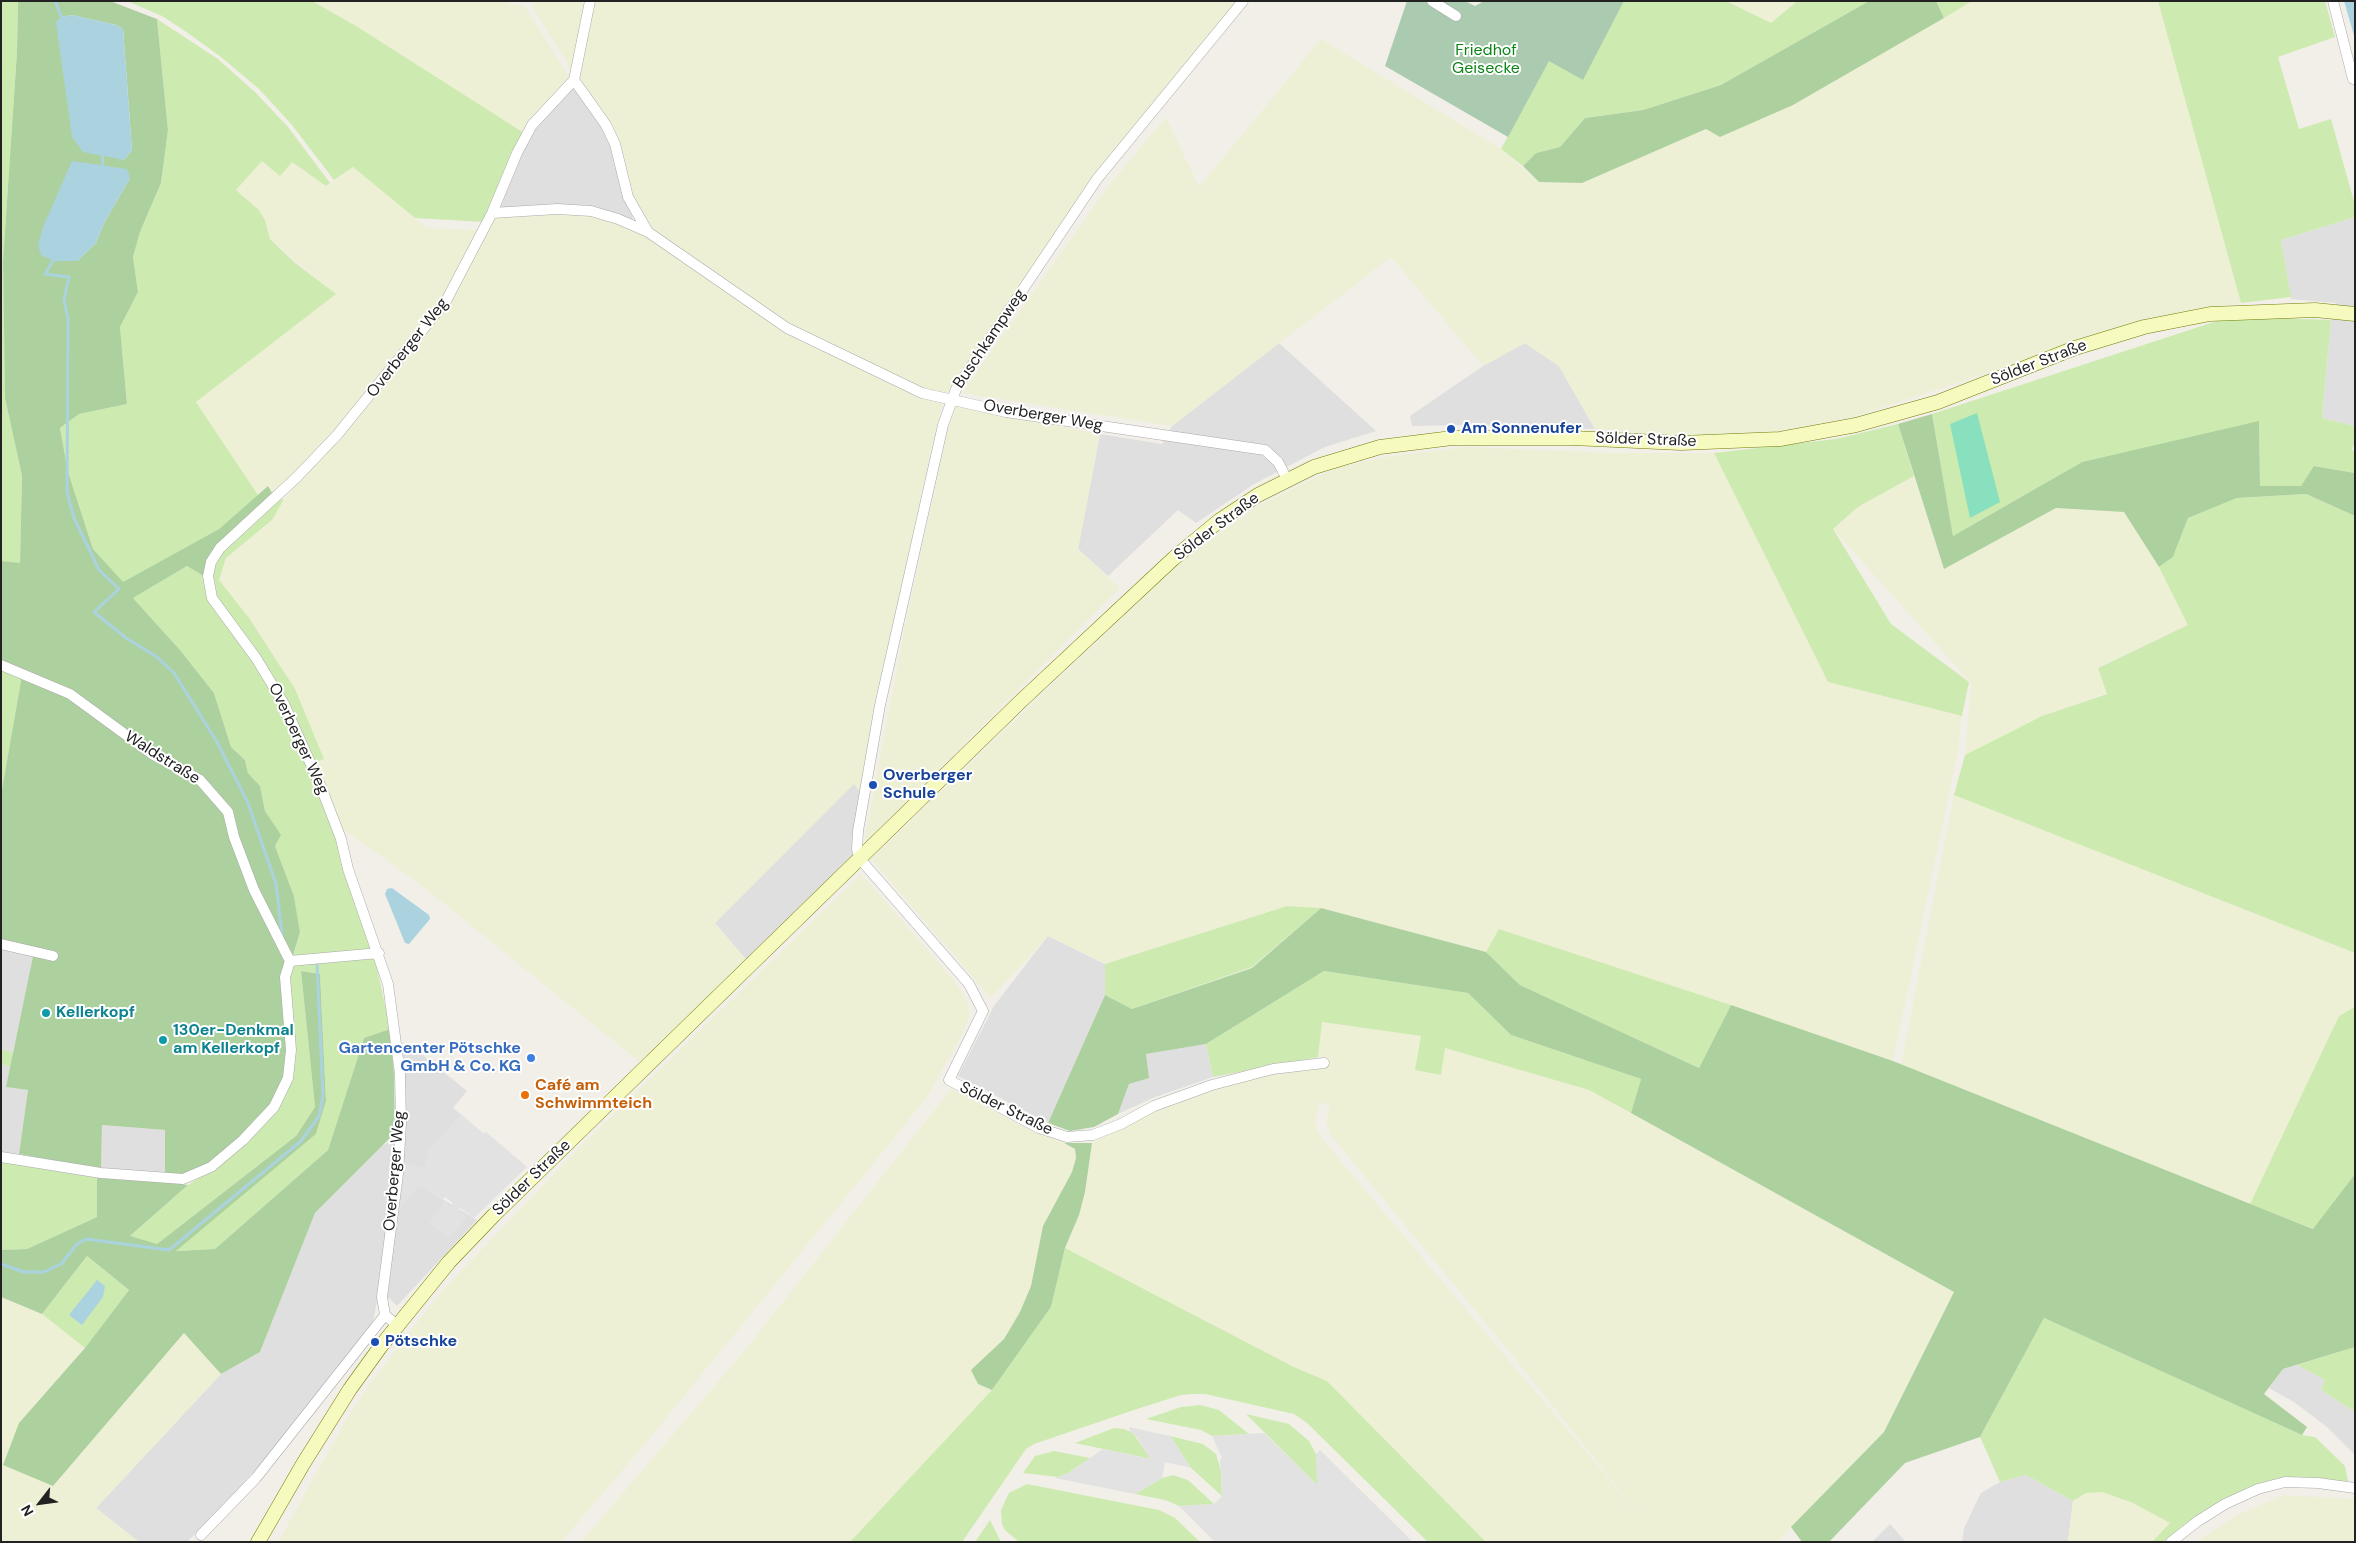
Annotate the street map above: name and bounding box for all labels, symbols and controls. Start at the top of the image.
park label: Friedhof Geisecke [1452,41,1520,79]
street label: Buschkampweg [950,286,1030,392]
street label: Overberger Weg [363,295,453,401]
street label: Sölder Straße [1988,336,2090,390]
street label: Overberger Weg [982,396,1104,436]
place label: Am Sonnenufer [1461,419,1581,439]
marker: Am Sonnenufer [1445,423,1457,435]
street label: Sölder Straße [1595,429,1697,451]
street label: Sölder Straße [1171,489,1263,565]
street label: Overberger Weg [264,680,332,798]
street label: Waldstraße [121,727,203,789]
place label: Overberger Schule [883,766,972,804]
marker: Overberger Schule [867,779,879,791]
place label: Kellerkopf [56,1003,135,1023]
marker: Kellerkopf [40,1007,52,1019]
place label: 130er-Denkmal am Kellerkopf [173,1021,294,1059]
marker: 130er-Denkmal am Kellerkopf [157,1034,169,1046]
place label: Gartencenter Pötschke GmbH & Co. KG [338,1039,521,1077]
marker: Gartencenter Pötschke GmbH & Co. KG [525,1052,537,1064]
place label: Café am Schwimmteich [535,1076,652,1114]
street label: Sölder Straße [956,1078,1056,1140]
marker: Café am Schwimmteich [519,1089,531,1101]
street label: Overberger Weg [380,1110,410,1232]
street label: Sölder Straße [489,1136,575,1220]
place label: Pötschke [385,1332,457,1352]
marker: Pötschke [369,1336,381,1348]
north arrow [15,1478,65,1528]
text: N [17,1502,37,1519]

